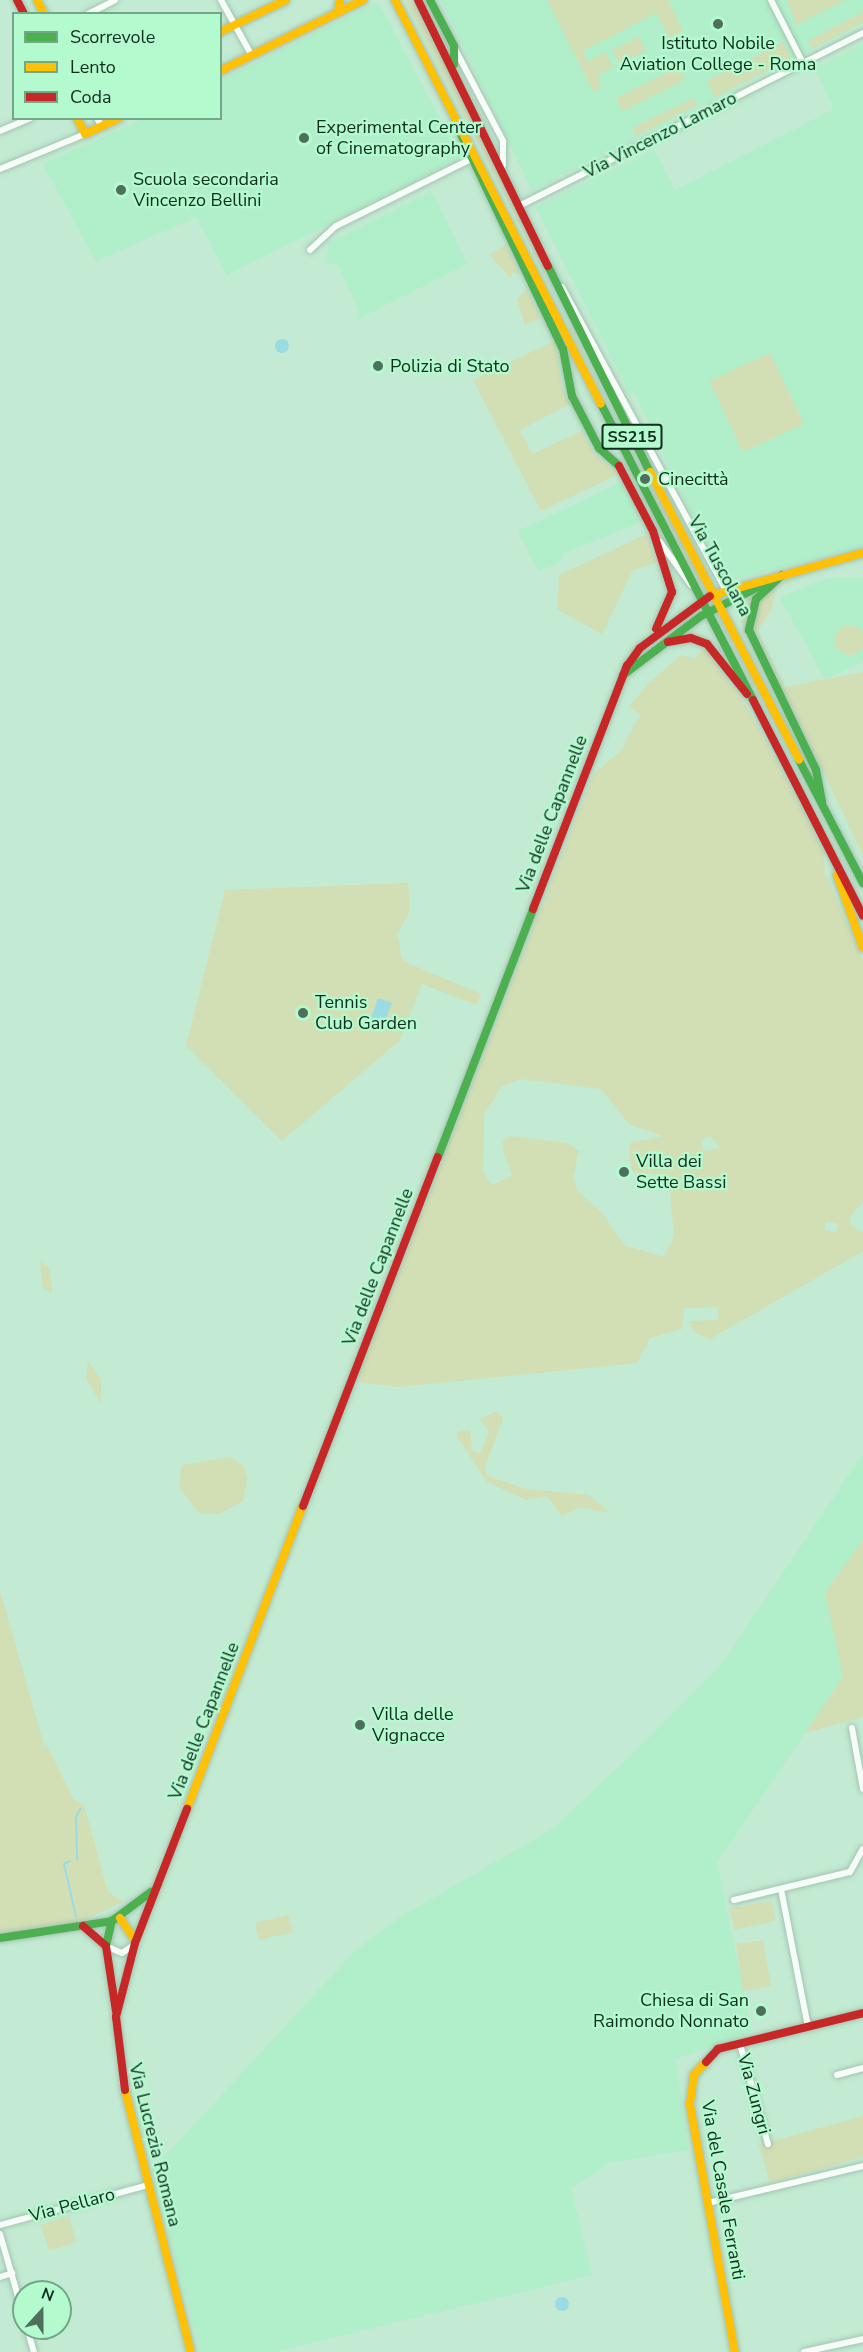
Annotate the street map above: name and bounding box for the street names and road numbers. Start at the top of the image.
street label: Via Vincenzo Lamaro [580,87,740,183]
road number: SS215 [600,424,664,450]
street label: Via Tuscolana [683,512,757,620]
street label: Via delle Capannelle [512,732,592,896]
street label: Via delle Capannelle [338,1185,418,1349]
street label: Via delle Capannelle [164,1639,244,1803]
street label: Via Zungri [733,2051,775,2137]
street label: Via Lucrezia Romana [124,2061,186,2229]
street label: Via del Casale Ferranti [697,2099,749,2281]
street label: Via Pellaro [27,2183,117,2227]

